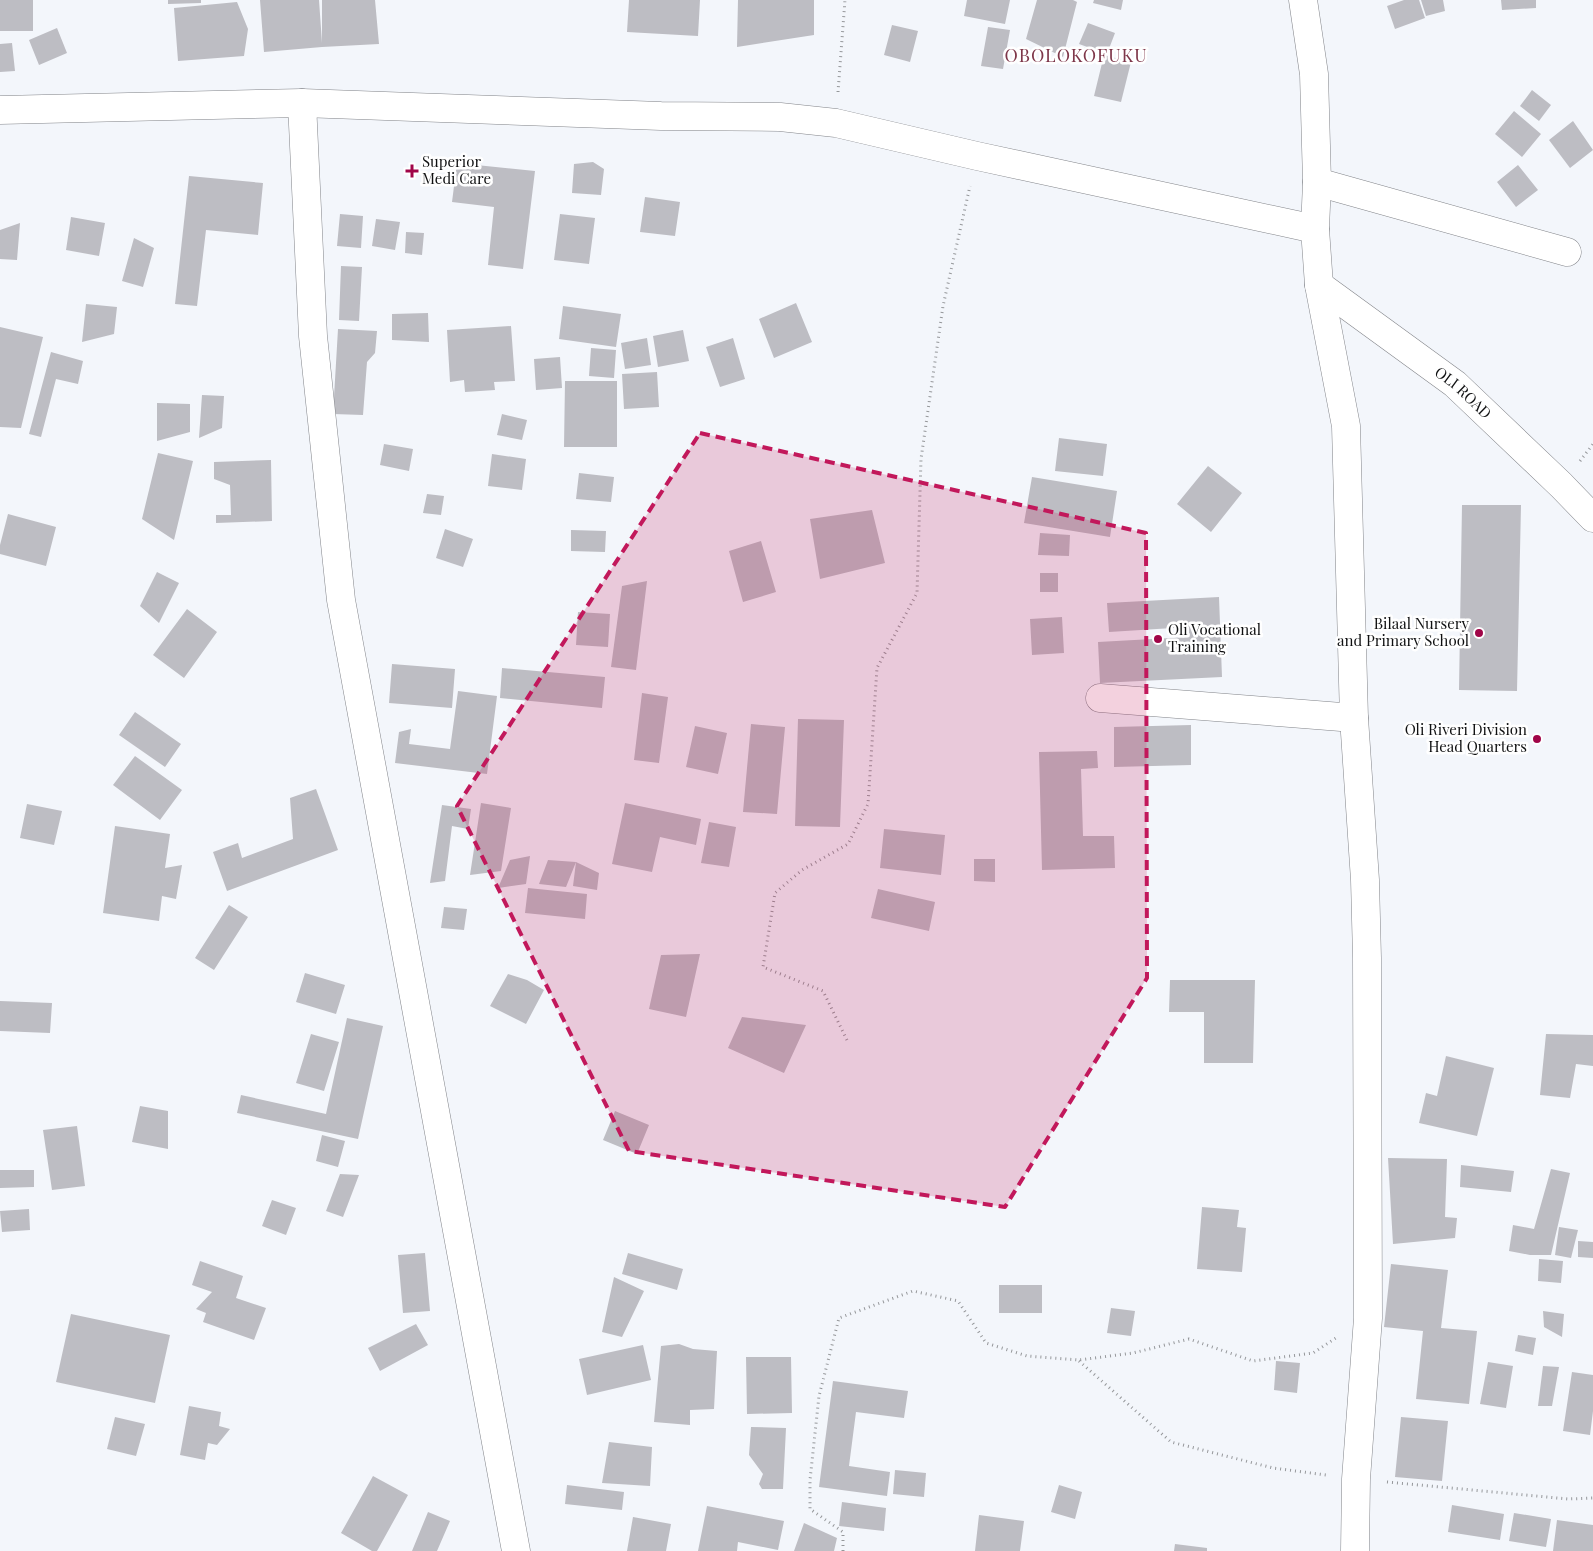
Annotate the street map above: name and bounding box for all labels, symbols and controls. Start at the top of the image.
district label: OBOLOKOFUKU [1004,43,1148,67]
place label: Superior Medi Care [422,151,491,188]
marker: Superior Medi Care [406,165,418,177]
street label: OLI ROAD [1431,362,1496,423]
place label: Bilaal Nursery and Primary School [1337,613,1469,650]
place label: Oli Vocational Training [1168,619,1261,656]
marker: Bilaal Nursery and Primary School [1473,627,1485,639]
marker: Oli Vocational Training [1152,633,1164,645]
place label: Oli Riveri Division Head Quarters [1405,719,1527,756]
marker: Oli Riveri Division Head Quarters [1531,733,1543,745]

